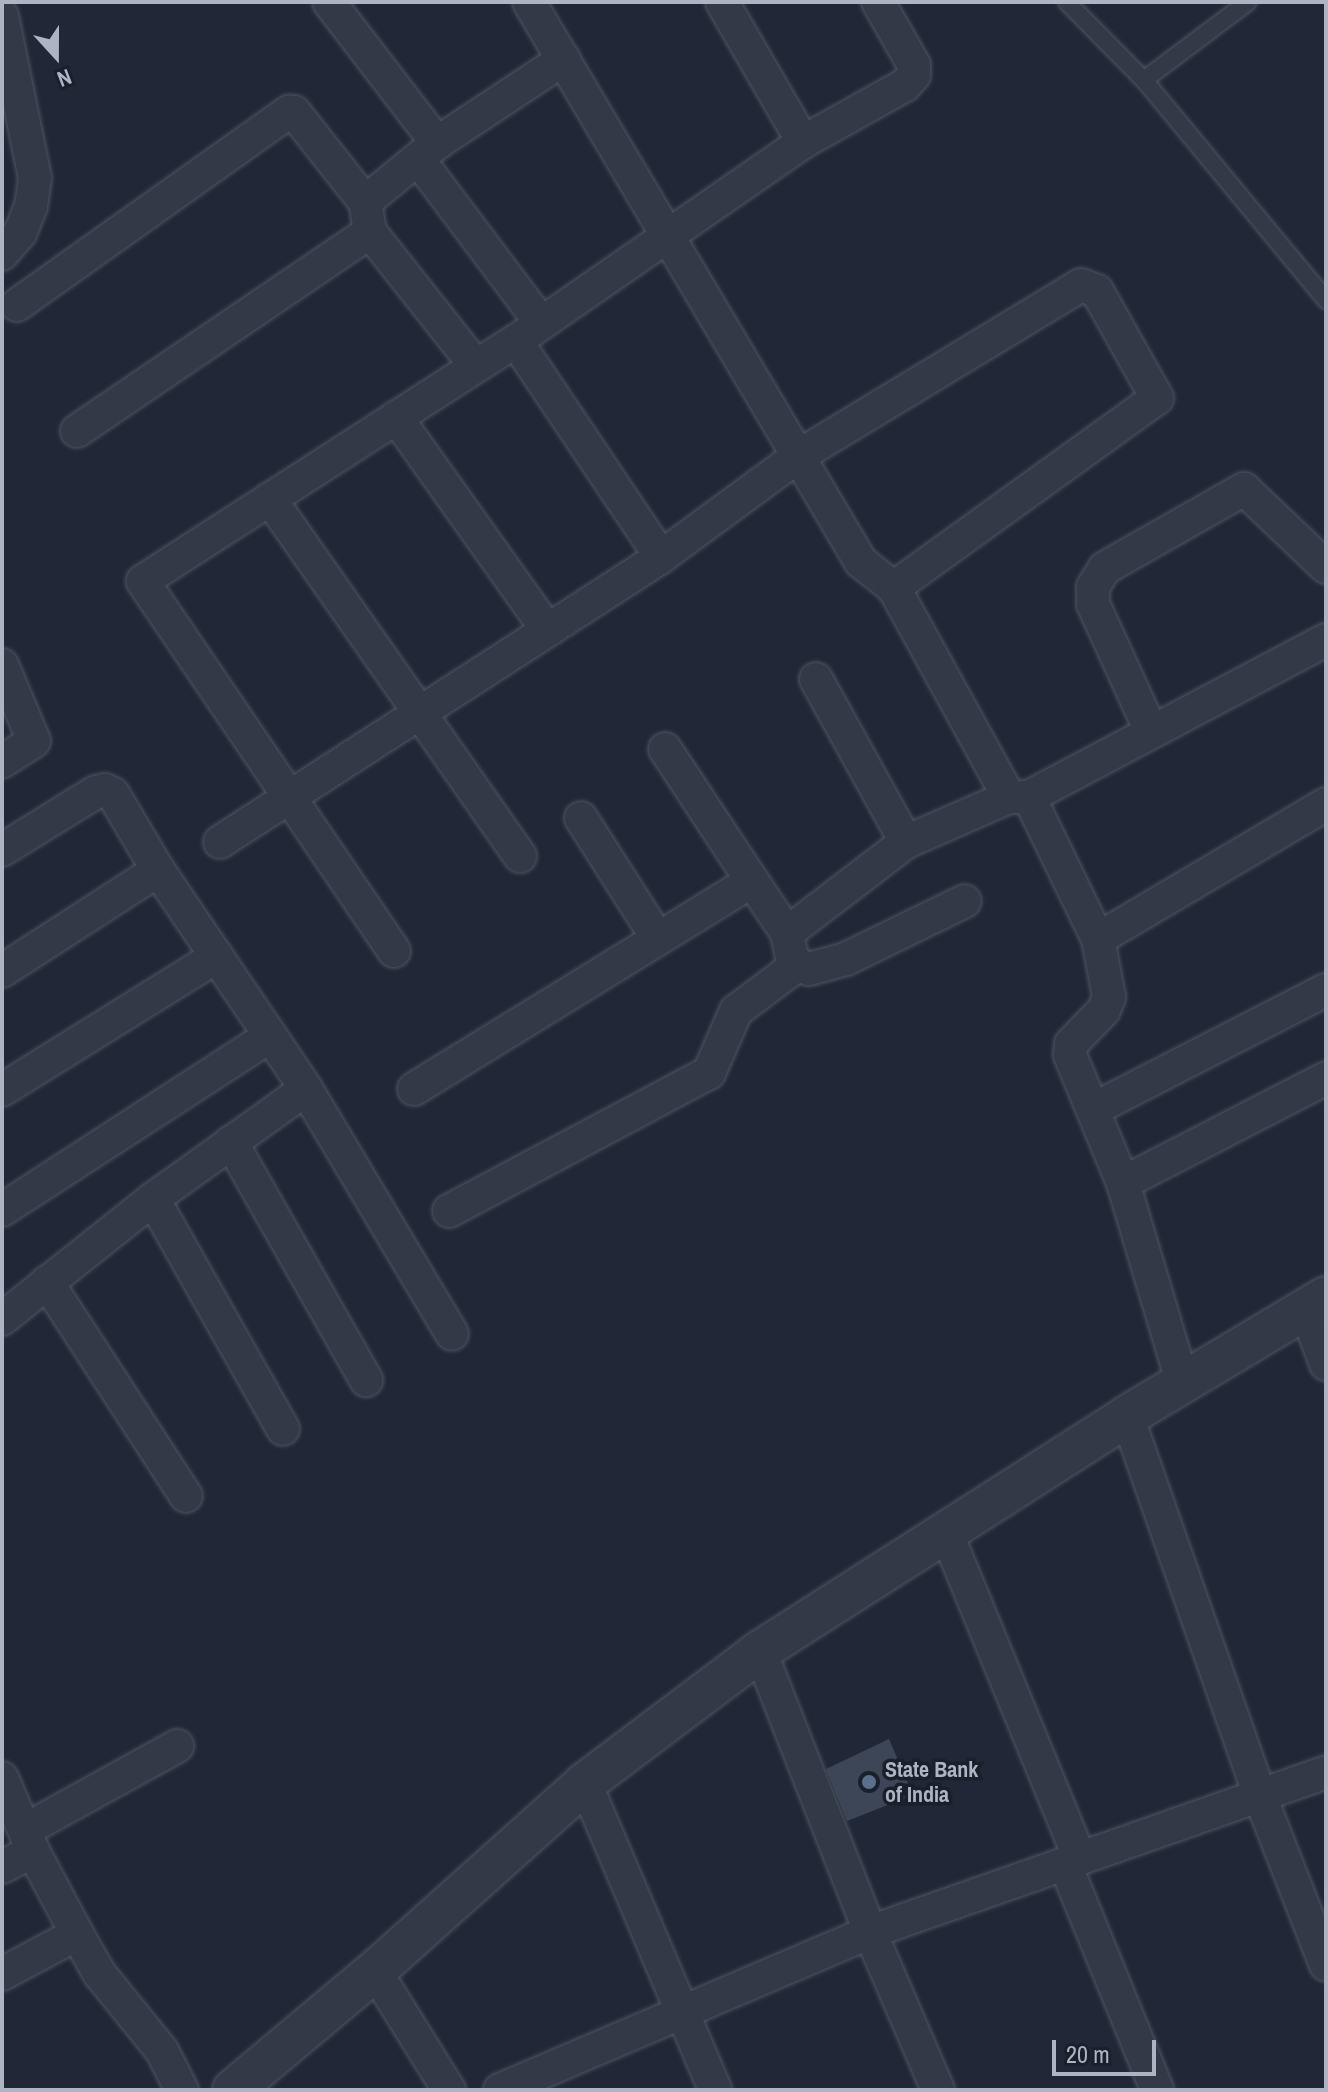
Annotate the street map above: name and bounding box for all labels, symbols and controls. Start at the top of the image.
north arrow [16,16,96,96]
text: N [53,62,76,95]
place label: State Bank of India [885,1756,978,1808]
marker: State Bank of India [860,1773,878,1791]
scale bar [1056,2024,1160,2074]
text: 20 m [1066,2038,1110,2070]

